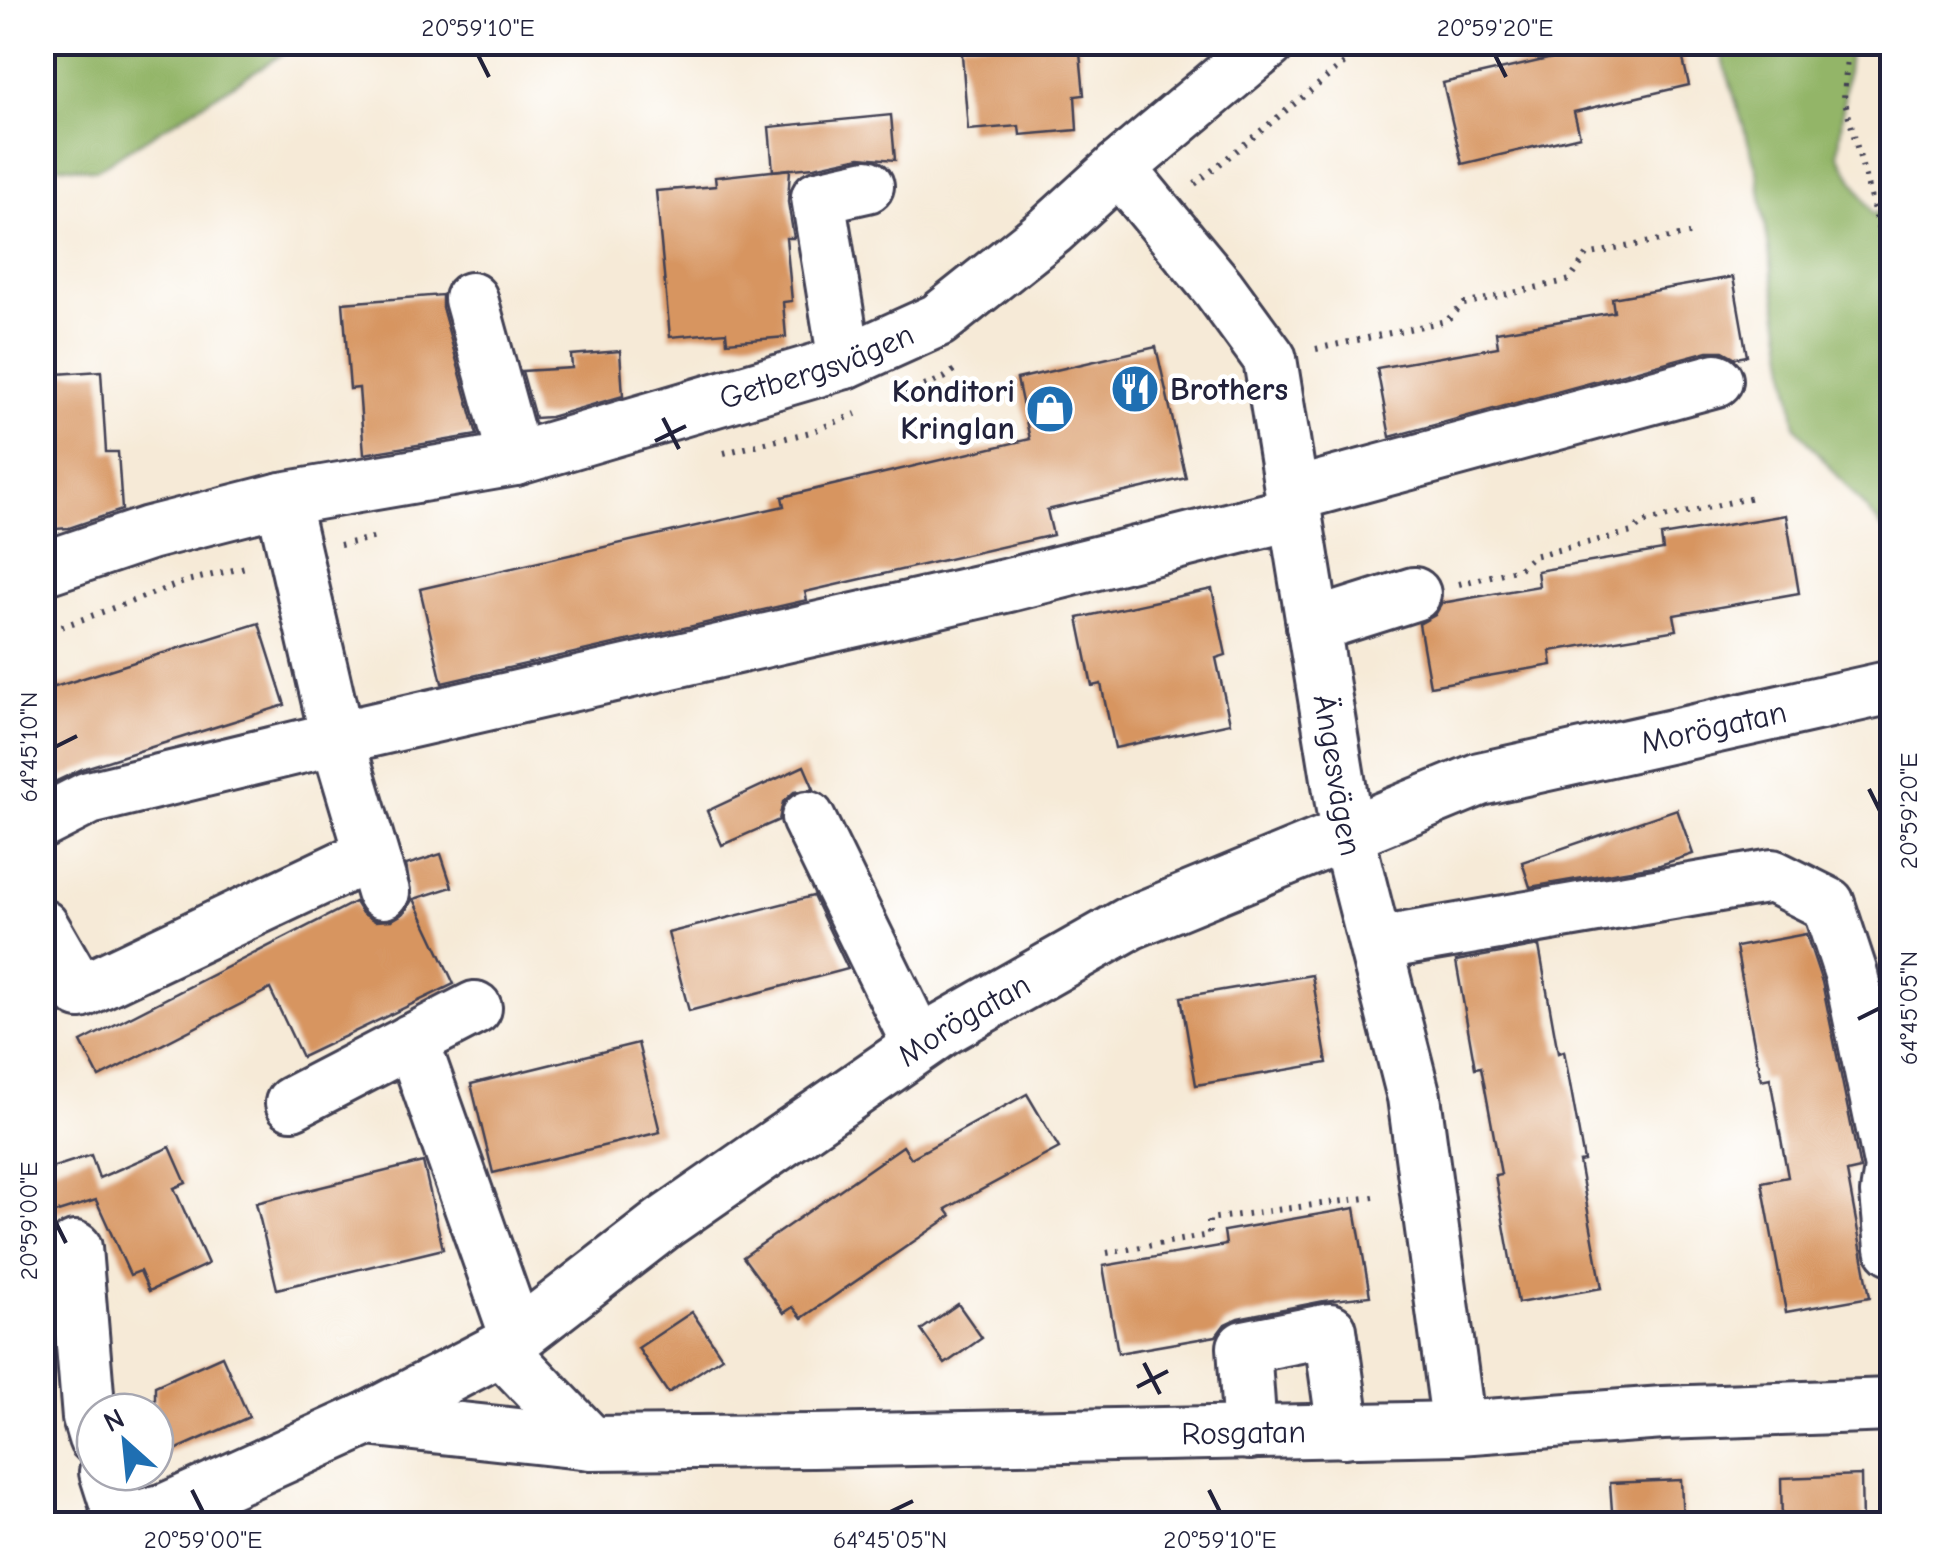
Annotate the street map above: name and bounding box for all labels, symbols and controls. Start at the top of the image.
text: 20°59'10"E [421,13,535,42]
text: 20°59'20"E [1437,13,1553,42]
street label: Getbergsvägen [715,316,919,417]
restaurant icon: Brothers [1109,363,1161,415]
place label: Brothers [1170,371,1288,408]
place label: Konditori Kringlan [892,373,1015,447]
shop icon: Konditori Kringlan [1024,383,1076,435]
text: 64°45'10"N [14,692,43,802]
street label: Ängesvägen [1306,692,1370,860]
street label: Morögatan [1637,693,1790,762]
text: 20°59'20"E [1894,753,1923,869]
text: 64°45'05"N [1894,951,1923,1065]
street label: Morögatan [890,966,1037,1074]
text: 20°59'00"E [14,1162,43,1280]
north arrow [75,1392,175,1492]
text: N [99,1402,130,1439]
street label: Rosgatan [1181,1413,1306,1453]
text: 20°59'00"E [144,1525,262,1554]
text: 64°45'05"N [833,1525,947,1554]
text: 20°59'10"E [1163,1525,1277,1554]

